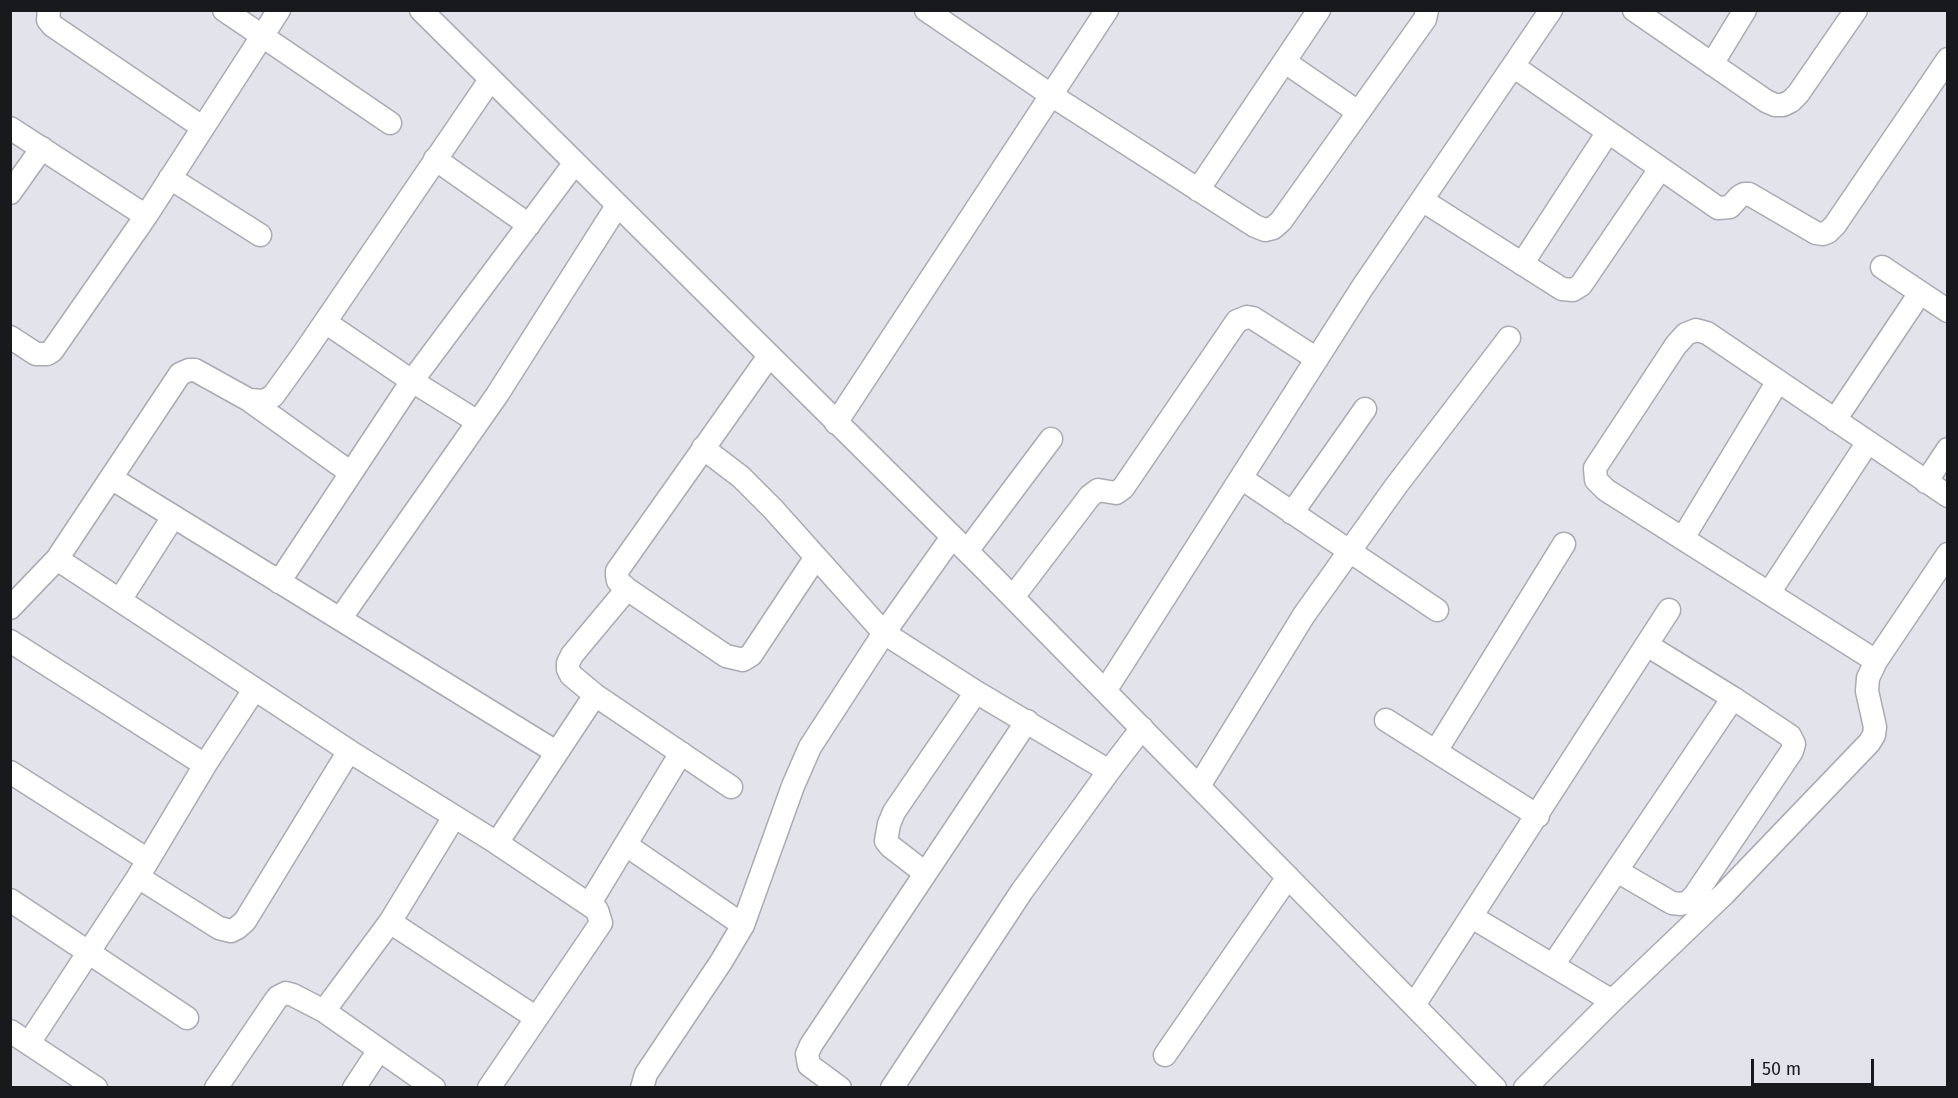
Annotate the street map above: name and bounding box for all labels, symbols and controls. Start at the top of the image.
scale bar [1754,1047,1877,1085]
text: 50 m [1762,1058,1801,1080]

